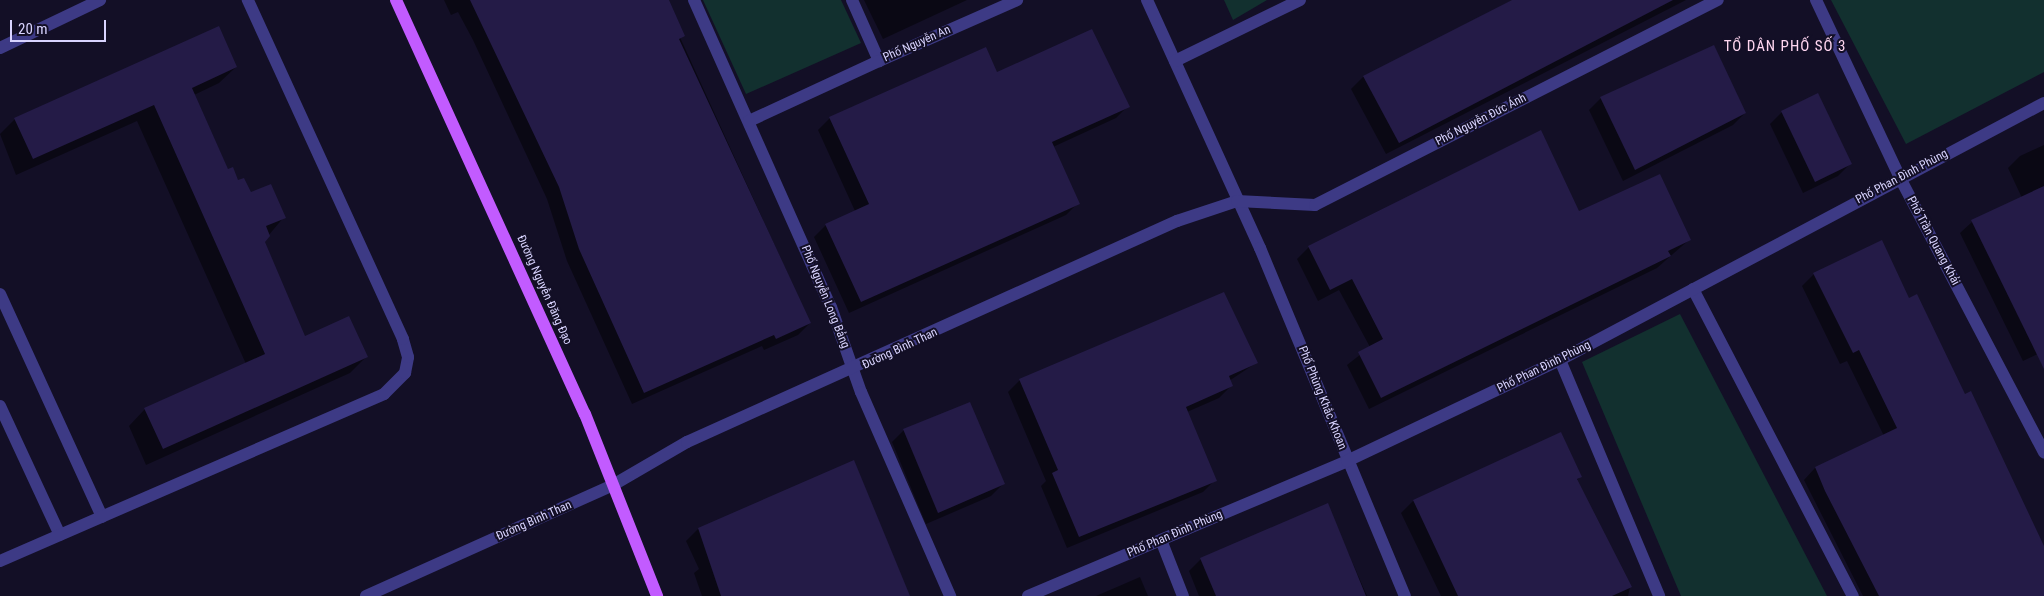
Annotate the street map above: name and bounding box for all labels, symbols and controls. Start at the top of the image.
scale bar [12,10,109,42]
text: 20 m [18,20,48,38]
street label: Phố Nguyễn An [881,23,953,65]
district label: TỔ DÂN PHỐ SỐ 3 [1722,38,1848,56]
street label: Phố Nguyễn Đức Ánh [1433,91,1529,149]
street label: Phố Phan Đình Phùng [1854,147,1950,207]
street label: Phố Trần Quang Khải [1903,194,1963,288]
street label: Đường Nguyễn Đăng Đạo [513,233,575,347]
street label: Phố Nguyễn Long Bảng [798,243,852,351]
street label: Đường Bình Than [860,325,940,373]
street label: Phố Phan Đình Phùng [1495,338,1593,396]
street label: Phố Phùng Khắc Khoan [1295,344,1349,452]
street label: Đường Bình Than [494,498,574,544]
street label: Phố Phan Đình Phùng [1125,507,1225,561]

